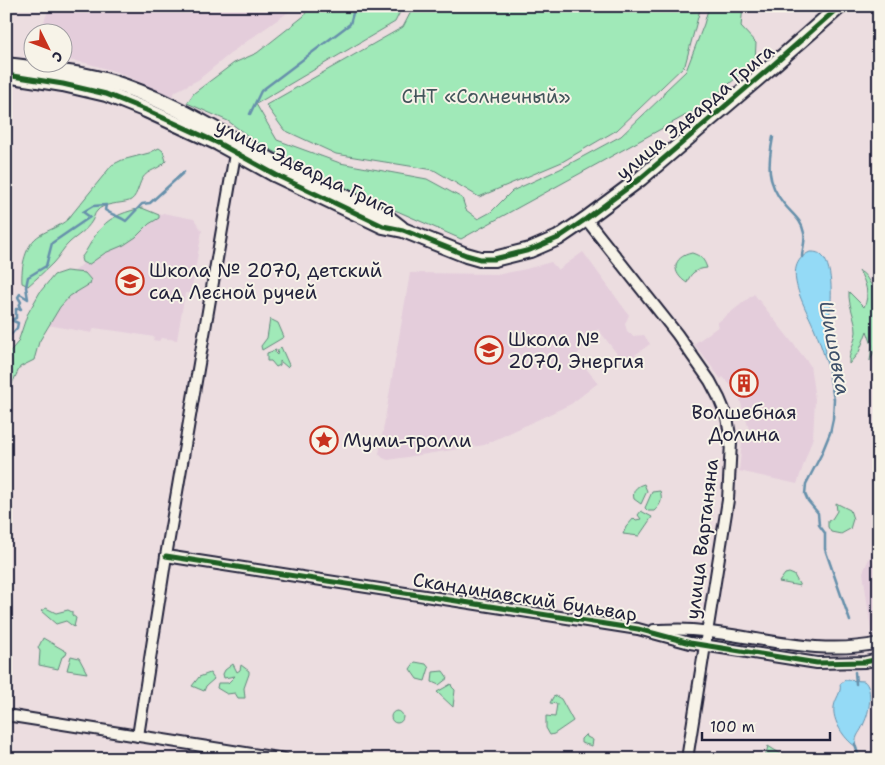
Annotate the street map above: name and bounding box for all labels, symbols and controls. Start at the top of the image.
north arrow [22,22,72,72]
street label: улица Эдварда Грига [611,38,779,186]
text: С [48,47,67,66]
park label: СНТ «Солнечный» [402,84,570,109]
street label: улица Эдварда Грига [211,113,401,223]
place label: Школа № 2070, детский сад Лесной ручей [149,258,382,305]
school or university icon: Школа № 2070, детский сад Лесной ручей [115,266,145,296]
water label: Шишовка [813,299,857,397]
place label: Школа № 2070, Энергия [508,327,644,374]
school or university icon: Школа № 2070, Энергия [474,335,504,365]
building icon: Волшебная Долина [729,368,759,398]
place label: Волшебная Долина [691,400,797,447]
place icon: Муми-тролли [309,425,339,455]
place label: Муми-тролли [343,428,471,453]
street label: улица Вартаняна [680,457,724,621]
street label: Скандинавский бульвар [411,567,639,627]
scale bar [702,710,830,742]
text: 100 m [710,717,755,737]

